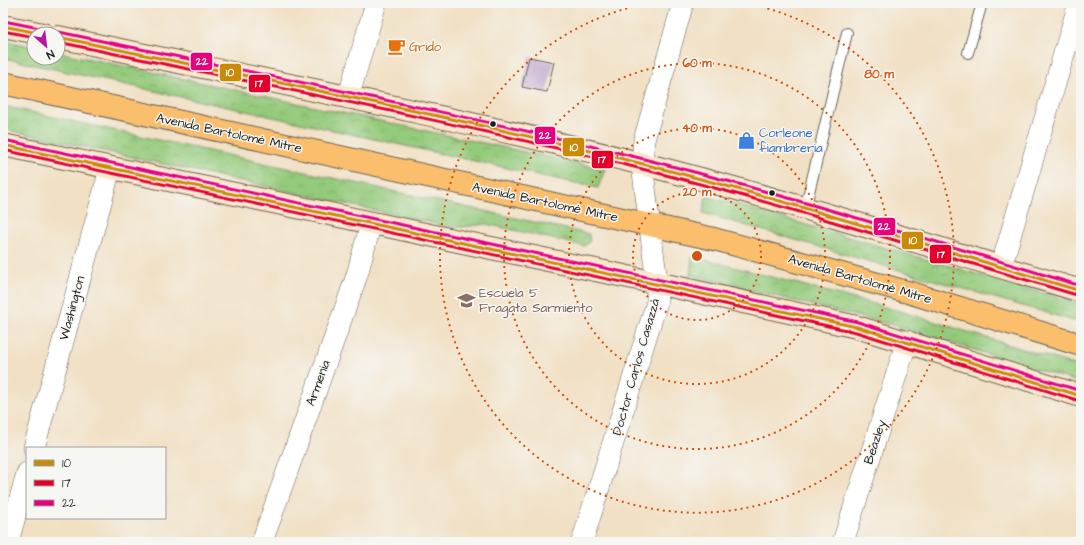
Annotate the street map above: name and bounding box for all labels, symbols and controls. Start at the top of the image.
north arrow [26,26,66,66]
cafe icon: Grido [386,37,406,57]
place label: Grido [409,38,442,56]
text: N [44,46,57,63]
line badge: 22 [190,52,213,71]
text: 22 [195,54,209,69]
text: 60 m [682,55,712,72]
line badge: 10 [219,63,242,82]
text: 10 [226,65,234,80]
text: 80 m [864,66,894,83]
line badge: 17 [248,74,271,93]
text: 17 [255,76,263,91]
street label: Avenida Bartolomé Mitre [154,109,304,157]
unlabelled marker [488,119,498,129]
text: 40 m [682,120,713,137]
place label: Corleone fiambreria [759,124,823,157]
line badge: 22 [534,126,556,145]
text: 22 [538,128,552,143]
shop icon: Corleone fiambreria [736,130,756,150]
line badge: 10 [562,137,585,157]
text: 10 [570,140,578,155]
line badge: 17 [591,150,614,169]
text: 17 [598,152,606,167]
street label: Avenida Bartolomé Mitre [470,178,620,226]
text: 20 m [682,184,712,201]
unlabelled marker [767,188,777,198]
line badge: 22 [873,217,896,236]
text: 22 [877,219,891,234]
line badge: 10 [901,231,924,250]
text: 10 [909,233,917,248]
line badge: 17 [929,244,952,264]
text: 17 [937,247,945,262]
centre of rings [690,249,704,263]
street label: Avenida Bartolomé Mitre [786,250,934,308]
street label: Washington [55,273,90,342]
place label: Escuela 5 Fragata Sarmiento [479,284,593,318]
school or university icon: Escuela 5 Fragata Sarmiento [456,290,476,310]
street label: Doctor Carlos Casazza [608,296,664,437]
street label: Armenia [301,357,335,409]
street label: Beazley [859,418,892,467]
legend [26,447,166,519]
text: 10 [62,455,72,472]
text: 17 [62,475,72,492]
text: 22 [62,495,76,512]

